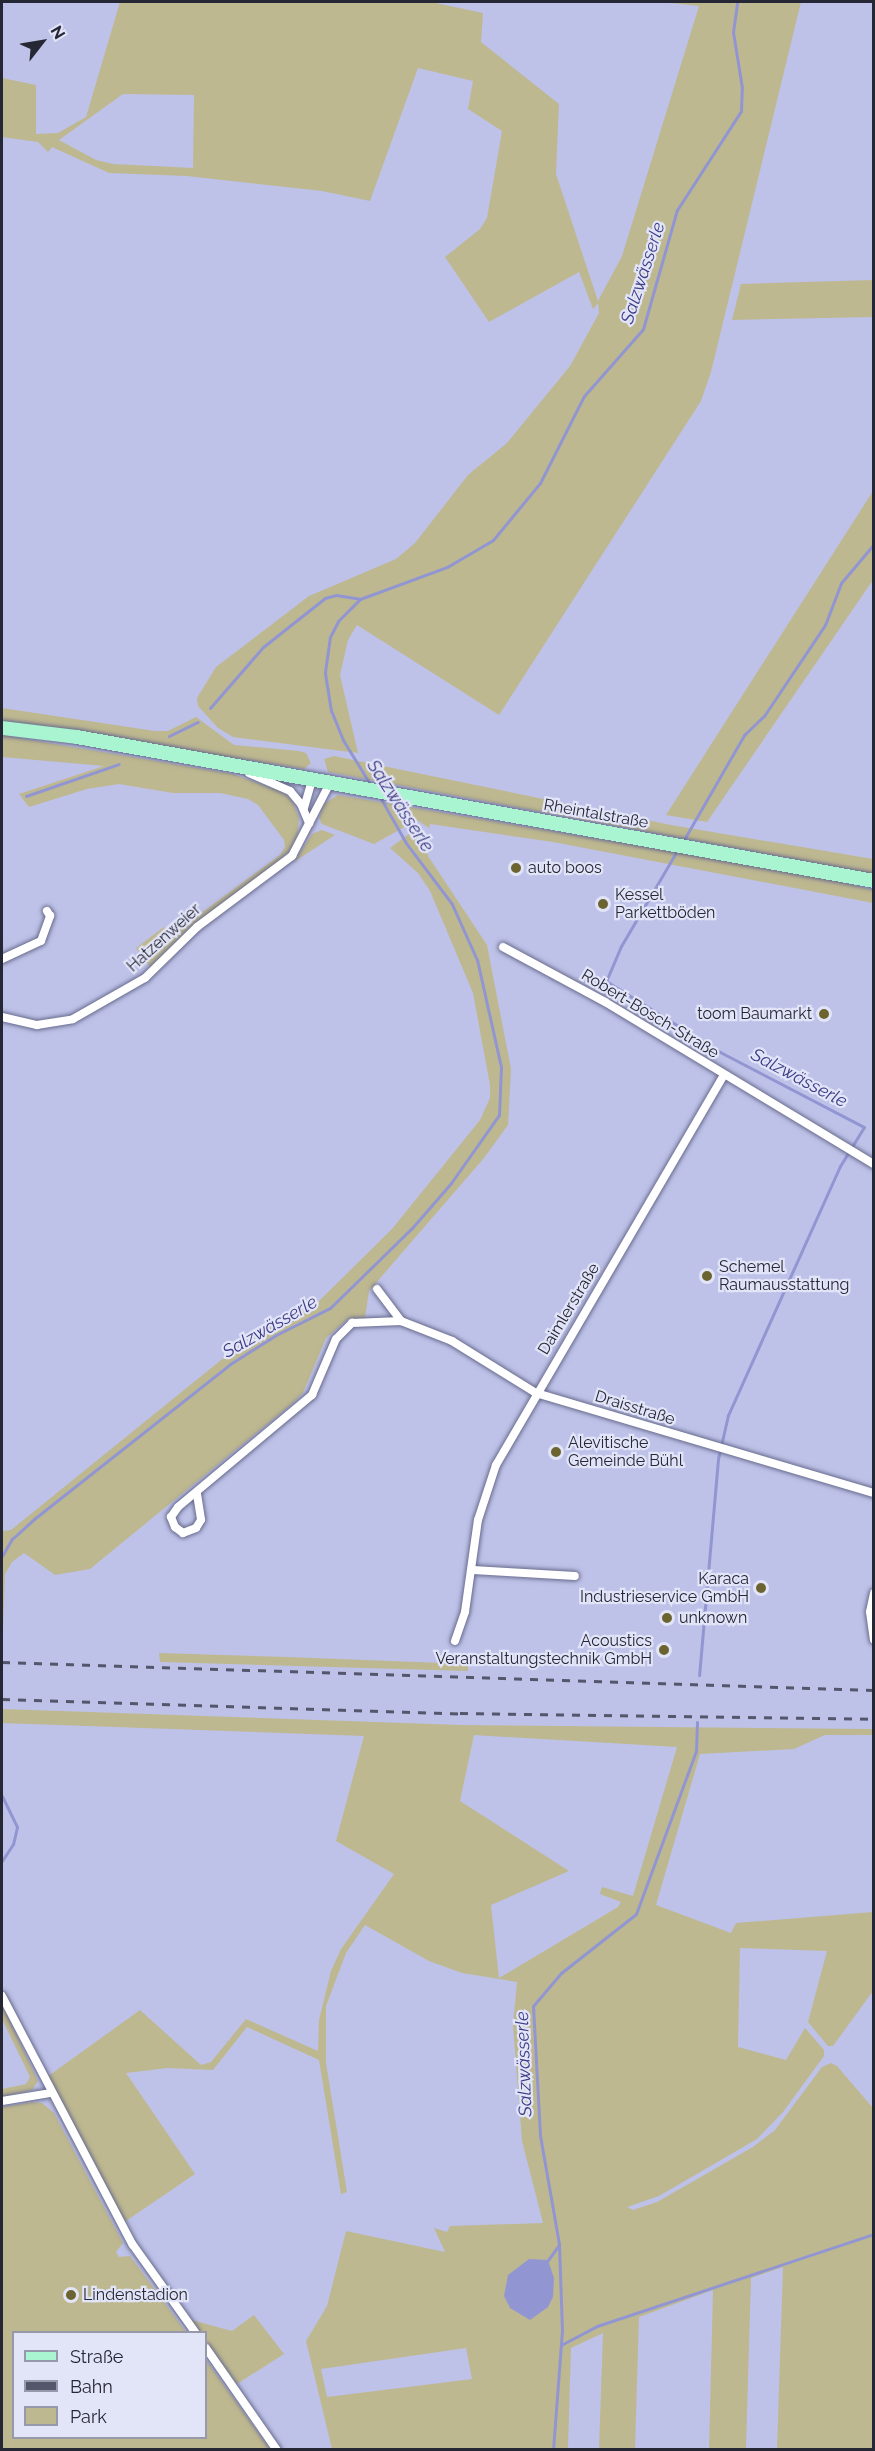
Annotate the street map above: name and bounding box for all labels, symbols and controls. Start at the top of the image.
north arrow [12,12,72,72]
text: N [47,22,69,43]
water label: Salzwässerle [616,219,670,327]
water label: Salzwässerle [362,756,438,856]
street label: Rheintalstraße [542,795,650,833]
place label: auto boos [528,858,602,878]
marker: auto boos [509,861,523,875]
place label: Kessel Parkettböden [615,885,715,923]
marker: Kessel Parkettböden [596,897,610,911]
street label: Hatzenweier [123,900,205,976]
street label: Robert-Bosch-Straße [578,965,722,1063]
place label: toom Baumarkt [697,1004,812,1024]
marker: toom Baumarkt [817,1007,831,1021]
water label: Salzwässerle [747,1044,851,1112]
place label: Schemel Raumausstattung [719,1257,849,1295]
street label: Daimlerstraße [534,1260,604,1358]
marker: Schemel Raumausstattung [700,1269,714,1283]
water label: Salzwässerle [219,1291,321,1363]
street label: Draisstraße [593,1387,677,1429]
place label: Alevitische Gemeinde Bühl [568,1433,683,1471]
marker: Alevitische Gemeinde Bühl [549,1445,563,1459]
place label: Karaca Industrieservice GmbH [580,1569,749,1607]
marker: Karaca Industrieservice GmbH [754,1581,768,1595]
place label: unknown [679,1608,747,1628]
marker: unknown [660,1611,674,1625]
place label: Acoustics Veranstaltungstechnik GmbH [435,1631,652,1669]
marker: Acoustics Veranstaltungstechnik GmbH [657,1643,671,1657]
water label: Salzwässerle [511,2011,537,2117]
place label: Lindenstadion [83,2285,188,2305]
marker: Lindenstadion [64,2288,78,2302]
legend [12,2331,207,2439]
text: Straße [70,2346,123,2367]
text: Bahn [70,2376,113,2397]
text: Park [70,2406,107,2427]

